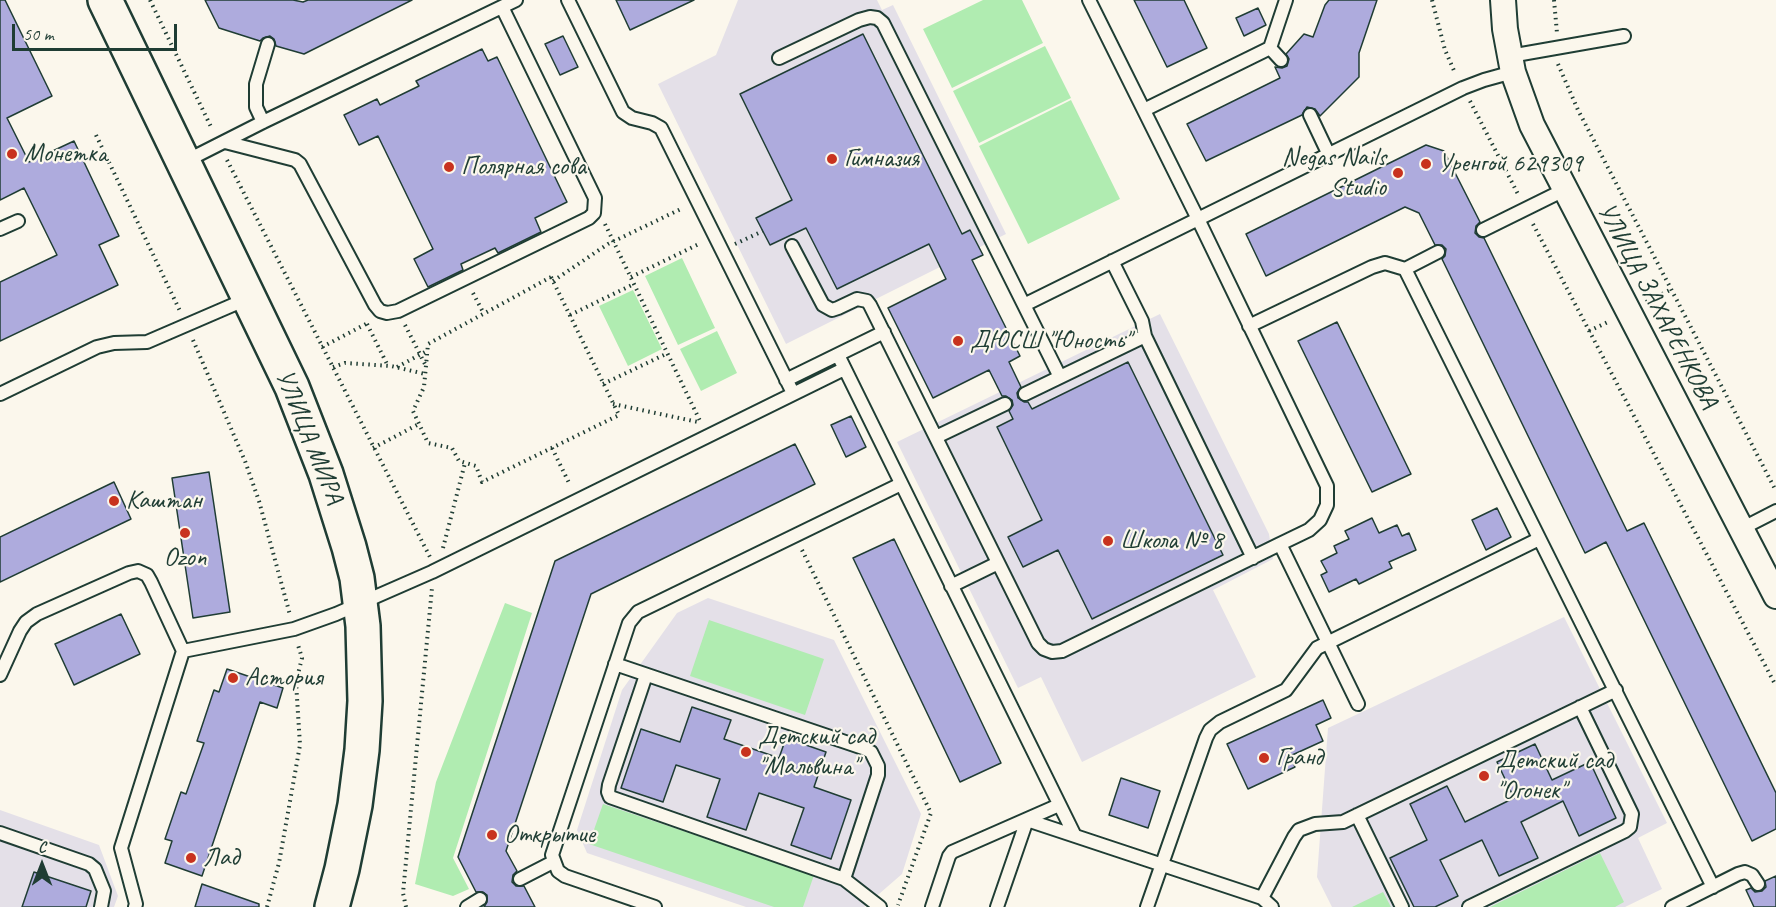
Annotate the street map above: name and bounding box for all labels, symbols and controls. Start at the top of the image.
scale bar [15,12,180,50]
text: 50 m [23,23,54,45]
place label: Монетка [24,138,107,170]
place label: Negas Nails Studio [1282,142,1386,204]
place label: Гимназия [844,143,919,175]
marker: Монетка [5,147,19,161]
place label: Уренгой 629309 [1438,148,1583,180]
place label: Полярная сова [461,151,586,183]
marker: Гимназия [825,152,839,166]
marker: Уренгой 629309 [1419,157,1433,171]
marker: Полярная сова [442,160,456,174]
marker: Negas Nails Studio [1391,166,1405,180]
street label: УЛИЦА ЗАХАРЕНКОВА [1590,198,1724,414]
place label: ДЮСШ "Юность" [970,325,1130,357]
marker: ДЮСШ "Юность" [951,334,965,348]
street label: УЛИЦА МИРА [268,365,350,509]
place label: Каштан [126,485,202,517]
marker: Каштан [107,494,121,508]
place label: Школа № 8 [1120,525,1223,557]
marker: Ozon [178,526,192,540]
marker: Школа № 8 [1101,534,1115,548]
place label: Ozon [164,542,206,574]
place label: Астория [245,662,323,694]
marker: Астория [226,671,240,685]
place label: Детский сад "Мальвина" [758,721,875,782]
place label: Гранд [1276,742,1323,774]
marker: Детский сад "Мальвина" [739,745,753,759]
place label: Детский сад "Огонек" [1496,745,1613,806]
marker: Гранд [1257,751,1271,765]
marker: Детский сад "Огонек" [1477,769,1491,783]
place label: Открытие [504,819,595,851]
marker: Открытие [485,828,499,842]
north arrow [12,835,72,895]
text: С [38,837,46,857]
place label: Лад [203,842,239,874]
marker: Лад [184,851,198,865]

